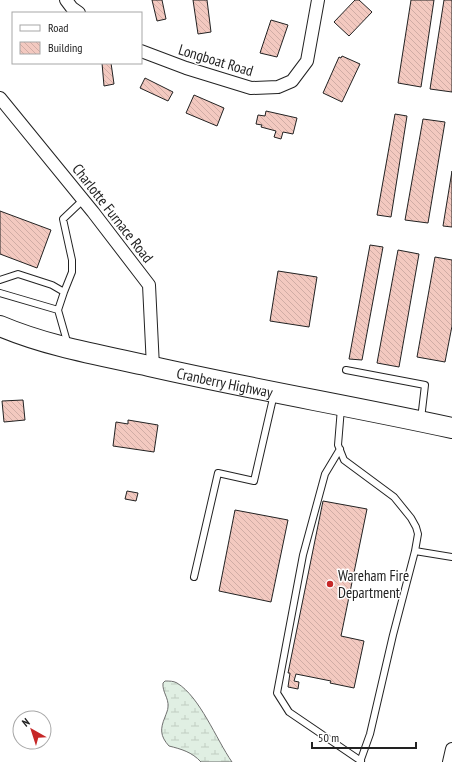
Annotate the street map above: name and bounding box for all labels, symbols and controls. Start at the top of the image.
legend [12,12,142,64]
text: Road [48,20,68,35]
text: Building [48,40,83,55]
street label: Longboat Road [176,40,256,80]
street label: Charlotte Furnace Road [68,160,158,266]
street label: Cranberry Highway [175,363,275,401]
place label: Wareham Fire Department [338,566,409,602]
marker: Wareham Fire Department [325,579,335,589]
north arrow [12,710,52,750]
text: N [19,715,32,730]
scale bar [312,724,416,750]
text: 50 m [318,730,339,745]

